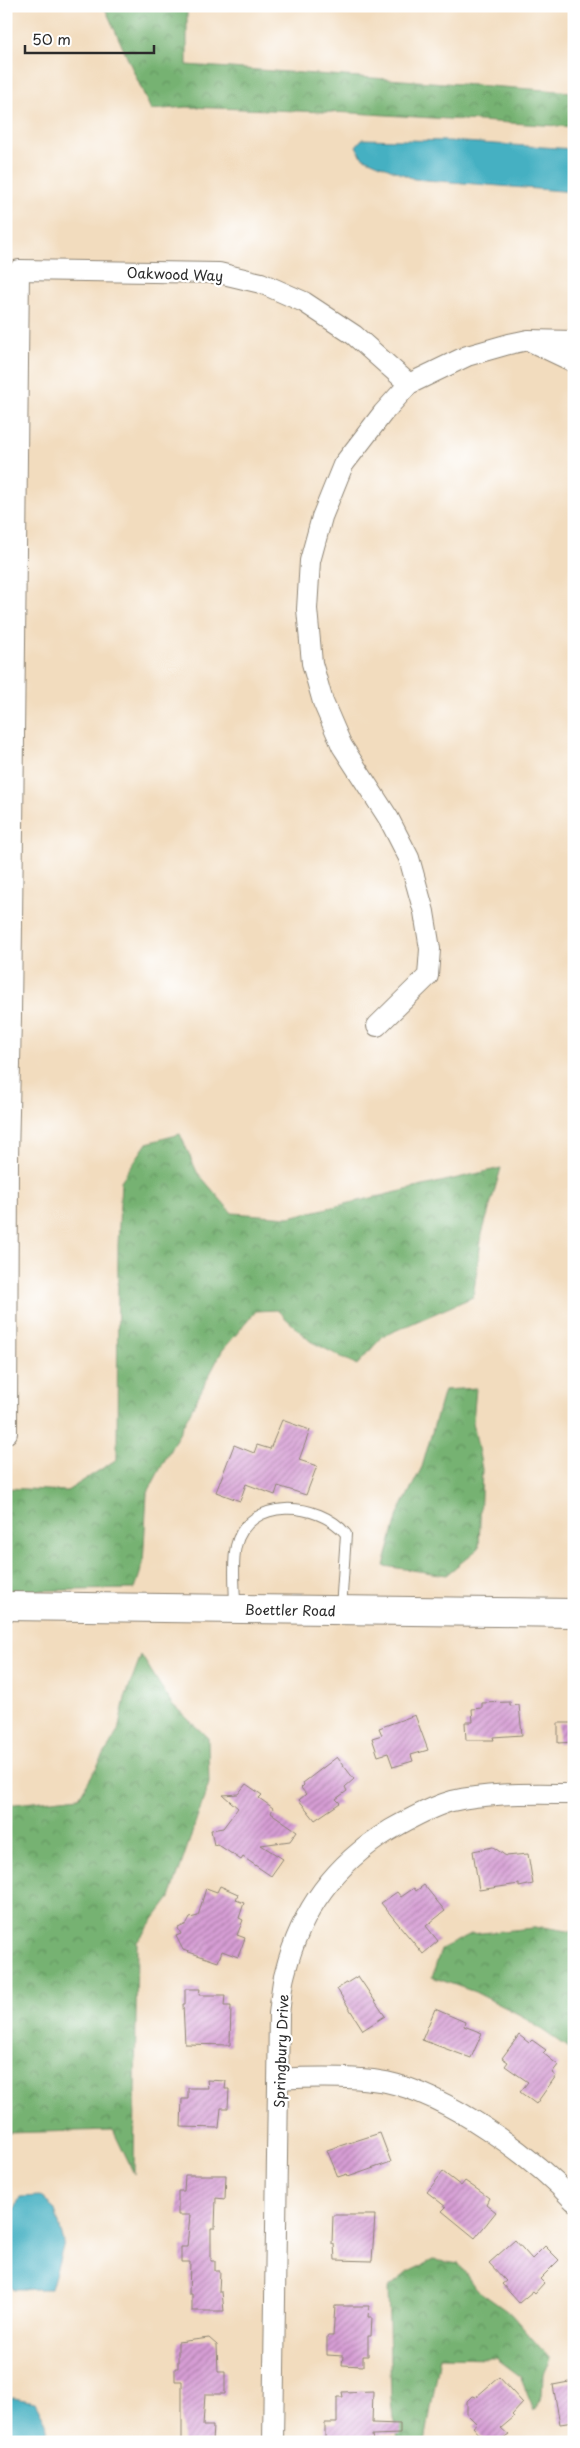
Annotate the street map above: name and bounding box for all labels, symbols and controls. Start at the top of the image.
scale bar [25,22,154,54]
text: 50 m [32,27,71,50]
street label: Oakwood Way [126,262,224,286]
street label: Boettler Road [244,1599,336,1621]
street label: Springbury Drive [269,1994,293,2108]

